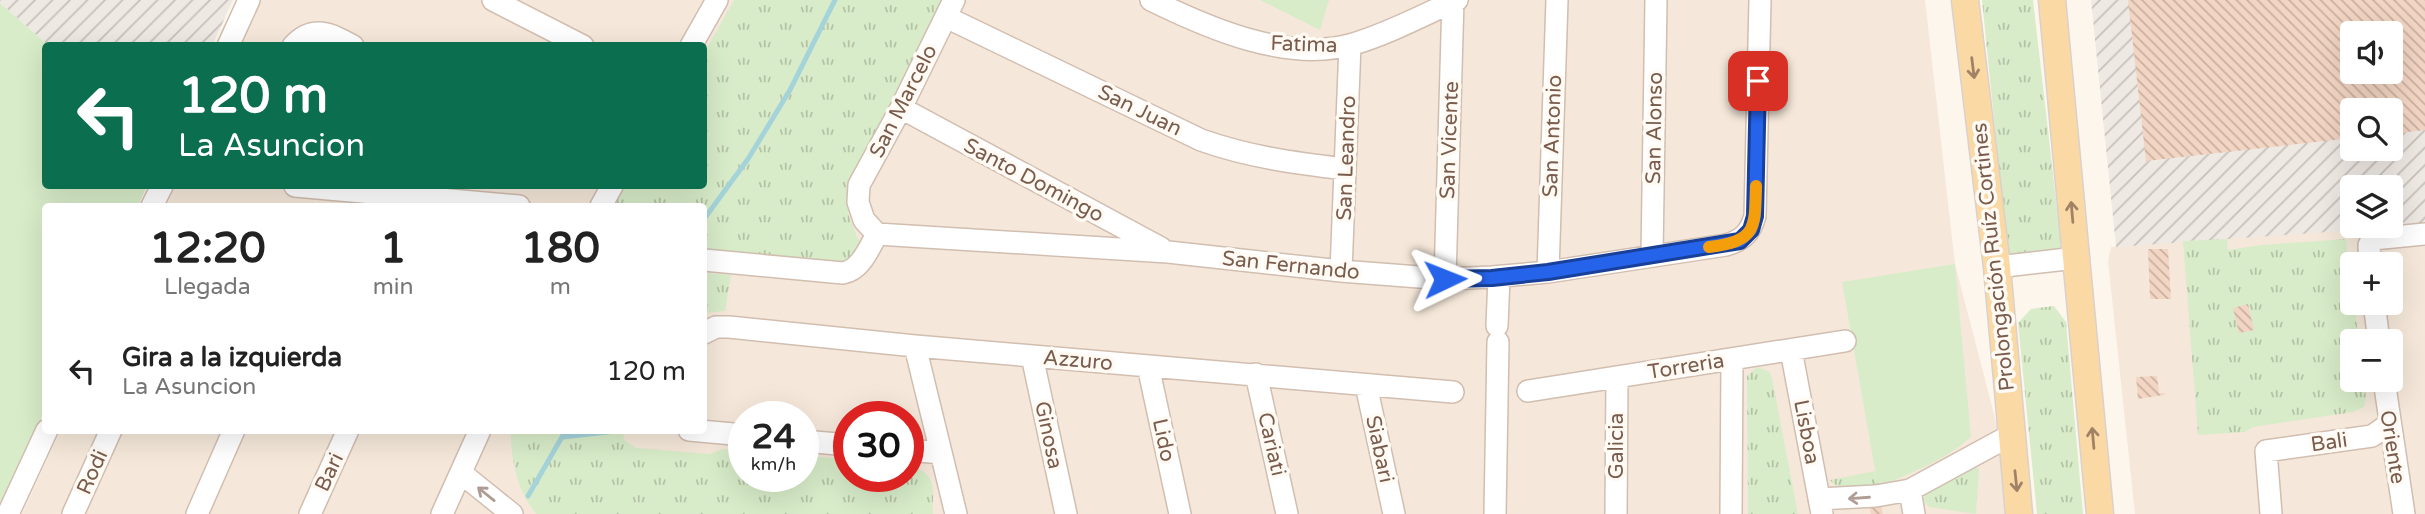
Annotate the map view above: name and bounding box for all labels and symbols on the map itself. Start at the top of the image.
street label: Fatima [1270,31,1338,58]
street label: San Marcelo [864,40,943,162]
pin [1728,51,1788,111]
one-way arrow [1966,56,1979,79]
street label: San Alonso [1641,72,1668,184]
street label: San Antonio [1538,74,1567,198]
street label: San Juan [1094,79,1186,141]
street label: San Vicente [1435,81,1464,199]
street label: San Leandro [1332,95,1361,221]
street label: Prolongación Ruíz Cortines [1967,122,2020,392]
street label: Santo Domingo [960,133,1108,228]
one-way arrow [2065,201,2078,224]
position arrow [1408,242,1482,316]
street label: San Fernando [1221,246,1361,285]
street label: Azzuro [1042,345,1114,376]
street label: Torreria [1646,348,1726,385]
street label: Lisboa [1788,398,1825,466]
street label: Ginosa [1029,399,1068,471]
speed limit sign: 30 [833,401,924,492]
street label: Oriente [2374,408,2411,486]
street label: Cariati [1252,410,1291,478]
street label: Siabari [1360,413,1399,485]
street label: Galicia [1604,413,1629,479]
street label: Lido [1147,416,1180,464]
one-way arrow [2086,428,2099,450]
street label: Bali [2309,428,2349,457]
street label: Rodi [72,446,113,498]
street label: Bari [310,449,349,495]
one-way arrow [2009,470,2022,492]
one-way arrow [477,486,495,502]
one-way arrow [1848,491,1871,504]

